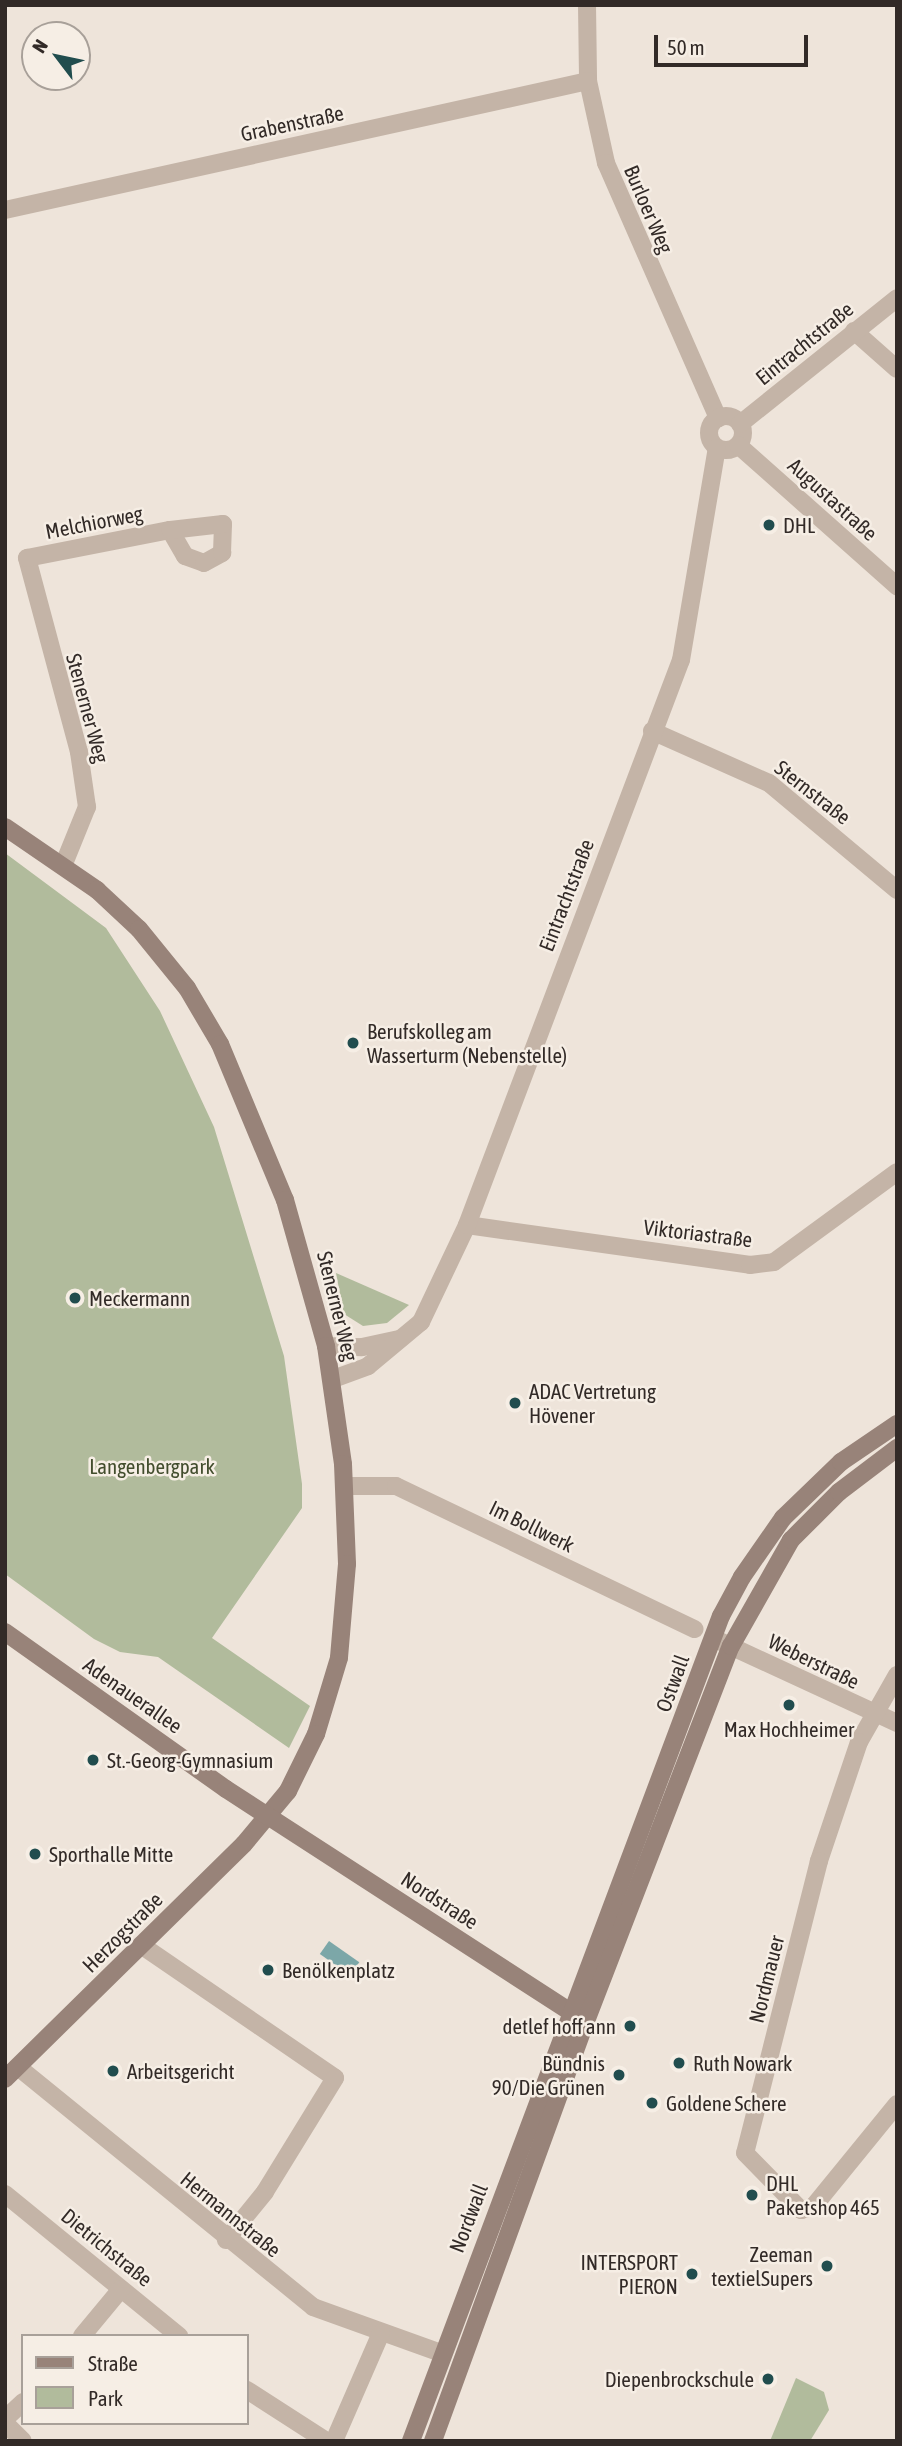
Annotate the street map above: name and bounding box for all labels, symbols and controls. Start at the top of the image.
north arrow [21,21,91,91]
scale bar [657,21,811,65]
text: N [28,35,52,57]
text: 50 m [667,35,705,59]
street label: Grabenstraße [238,100,346,146]
street label: Burloer Weg [619,161,679,257]
street label: Eintrachtstraße [750,296,858,390]
street label: Augustastraße [783,452,883,546]
street label: Melchiorweg [43,500,145,544]
place label: DHL [783,512,815,538]
marker: DHL [761,517,777,533]
street label: Stenerner Weg [61,651,115,765]
street label: Sternstraße [770,755,856,829]
street label: Eintrachtstraße [533,835,599,955]
place label: Berufskolleg am Wasserturm (Nebenstelle) [367,1018,567,1068]
marker: Berufskolleg am Wasserturm (Nebenstelle) [345,1035,361,1051]
street label: Viktoriastraße [642,1214,754,1252]
street label: Stenerner Weg [312,1249,364,1363]
place label: Meckermann [89,1285,190,1311]
marker: Meckermann [67,1290,83,1306]
place label: ADAC Vertretung Hövener [529,1378,656,1428]
marker: ADAC Vertretung Hövener [507,1395,523,1411]
park label: Langenbergpark [89,1453,215,1479]
street label: Im Bollwerk [485,1495,579,1557]
street label: Weberstraße [764,1628,864,1694]
street label: Ostwall [650,1651,694,1715]
street label: Adenauerallee [79,1652,187,1738]
marker: Max Hochheimer [781,1697,797,1713]
place label: Max Hochheimer [724,1716,854,1742]
place label: St.-Georg-Gymnasium [107,1747,273,1773]
marker: St.-Georg-Gymnasium [85,1752,101,1768]
place label: Sporthalle Mitte [49,1841,173,1867]
marker: Sporthalle Mitte [27,1846,43,1862]
street label: Nordstraße [397,1866,483,1934]
street label: Herzogstraße [77,1887,167,1977]
street label: Nordmauer [743,1933,789,2025]
place label: Benölkenplatz [282,1957,395,1983]
marker: Benölkenplatz [260,1962,276,1978]
place label: detlef hoff ann [502,2013,616,2039]
marker: detlef hoff ann [622,2018,638,2034]
place label: Bündnis 90/Die Grünen [492,2050,605,2100]
place label: Ruth Nowark [693,2050,792,2076]
marker: Ruth Nowark [671,2055,687,2071]
place label: Arbeitsgericht [127,2058,234,2084]
marker: Arbeitsgericht [105,2063,121,2079]
marker: Bündnis 90/Die Grünen [611,2067,627,2083]
place label: Goldene Schere [666,2090,786,2116]
marker: Goldene Schere [644,2095,660,2111]
street label: Hermannstraße [176,2166,286,2262]
place label: DHL Paketshop 465 [766,2170,880,2220]
street label: Nordwall [443,2180,493,2256]
marker: DHL Paketshop 465 [744,2187,760,2203]
street label: Dietrichstraße [56,2203,158,2291]
place label: Zeeman textielSupers [711,2241,813,2291]
place label: INTERSPORT PIERON [580,2249,678,2299]
marker: Zeeman textielSupers [819,2258,835,2274]
marker: INTERSPORT PIERON [684,2266,700,2282]
legend [21,2334,248,2425]
text: Straße [88,2351,138,2375]
place label: Diepenbrockschule [605,2366,754,2392]
marker: Diepenbrockschule [760,2371,776,2387]
text: Park [88,2386,123,2410]

